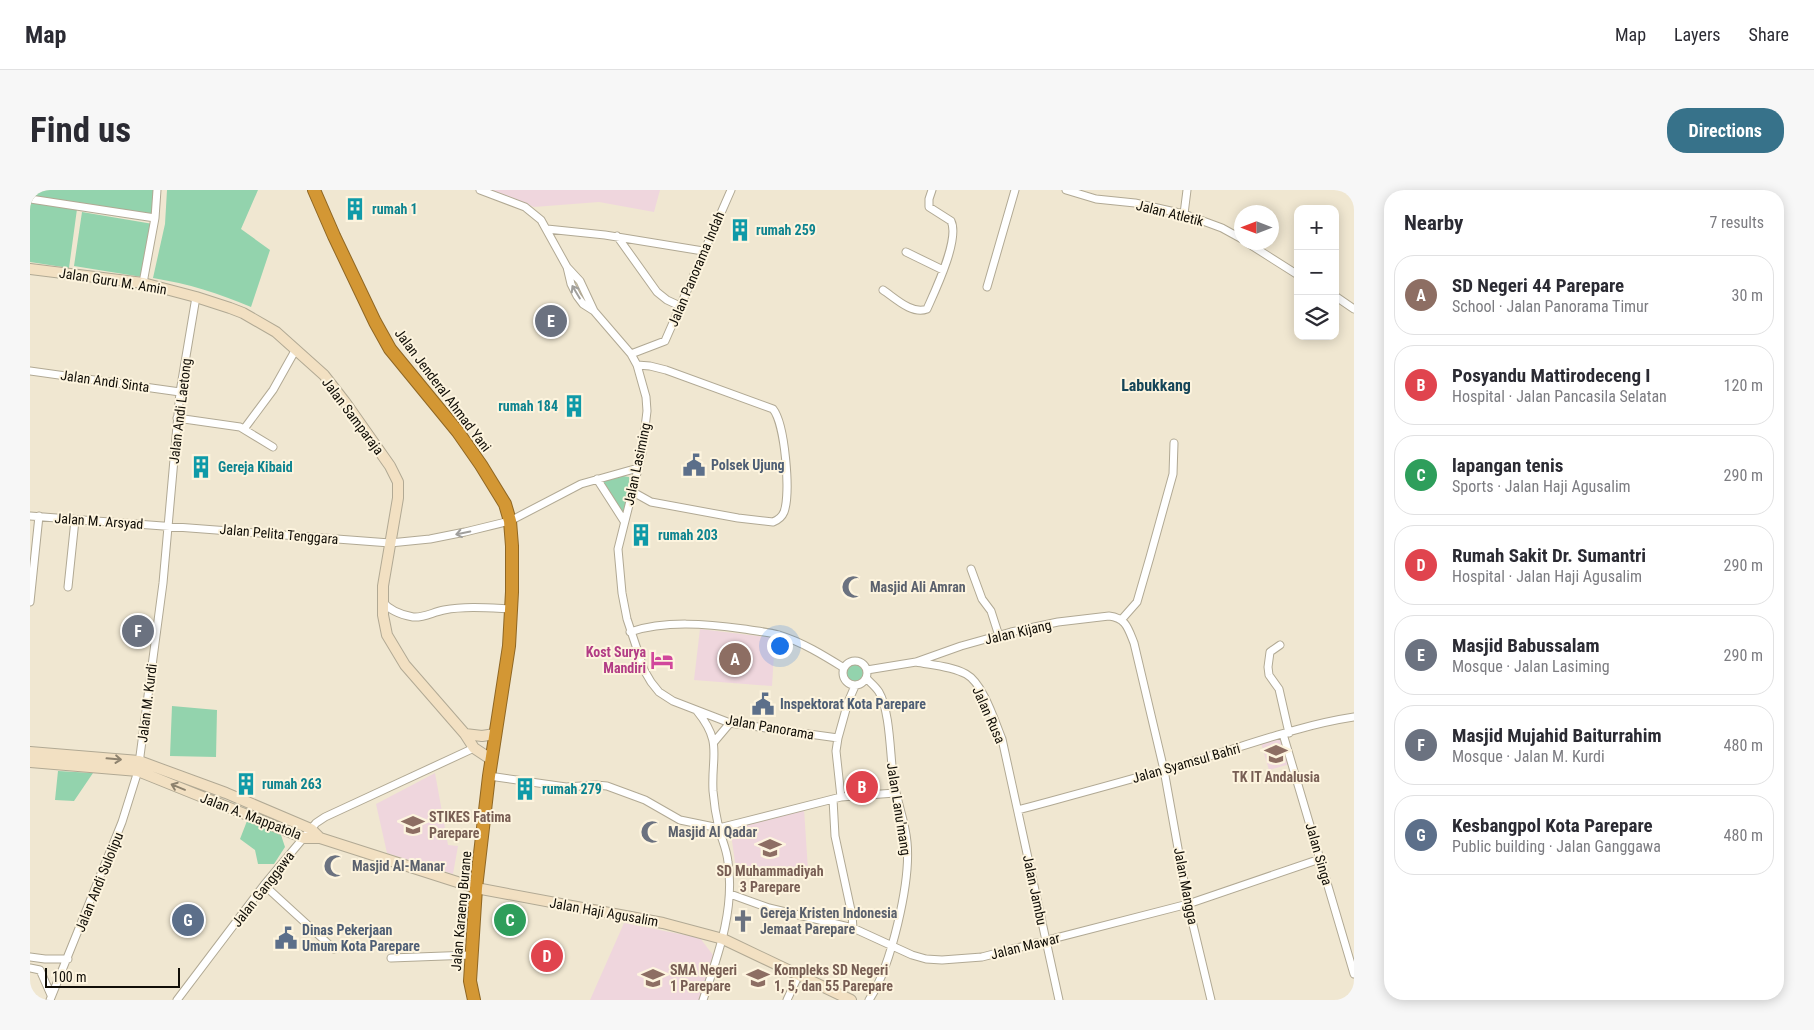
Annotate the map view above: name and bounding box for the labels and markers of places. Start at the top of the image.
building icon: rumah 1 [342,196,368,222]
place label: rumah 1 [372,201,418,217]
building icon: rumah 259 [727,217,753,243]
place label: rumah 259 [756,222,816,238]
pin: E [535,302,567,340]
building icon: rumah 184 [561,393,587,419]
place label: rumah 184 [498,398,558,414]
public building icon: Polsek Ujung [681,452,707,478]
building icon: Gereja Kibaid [188,454,214,480]
place label: Polsek Ujung [711,457,785,473]
place label: Gereja Kibaid [218,459,293,475]
building icon: rumah 203 [628,522,654,548]
place label: rumah 203 [658,527,718,543]
mosque icon: Masjid Ali Amran [840,574,866,600]
place label: Masjid Ali Amran [870,579,966,595]
pin: F [122,612,154,650]
pin: A [719,640,751,678]
place label: Kost Surya Mandiri [586,644,646,676]
hotel icon: Kost Surya Mandiri [649,647,675,673]
public building icon: Inspektorat Kota Parepare [750,691,776,717]
place label: Inspektorat Kota Parepare [780,696,926,712]
school or university icon: TK IT Andalusia [1263,741,1289,767]
pin: B [846,768,878,806]
place label: TK IT Andalusia [1232,769,1320,785]
building icon: rumah 263 [233,771,259,797]
place label: rumah 263 [262,776,322,792]
building icon: rumah 279 [512,776,538,802]
place label: rumah 279 [542,781,602,797]
place label: STIKES Fatima Parepare [429,809,512,841]
school or university icon: STIKES Fatima Parepare [400,812,426,838]
mosque icon: Masjid Al Qadar [639,819,665,845]
place label: Masjid Al Qadar [668,824,757,840]
school or university icon: SD Muhammadiyah 3 Parepare [757,835,783,861]
mosque icon: Masjid Al-Manar [322,853,348,879]
place label: Masjid Al-Manar [352,858,445,874]
place label: SD Muhammadiyah 3 Parepare [716,863,824,895]
pin: G [172,901,204,939]
pin: C [494,901,526,939]
place label: Gereja Kristen Indonesia Jemaat Parepare [760,905,898,937]
church icon: Gereja Kristen Indonesia Jemaat Parepare [730,908,756,934]
place label: Dinas Pekerjaan Umum Kota Parepare [302,922,420,954]
public building icon: Dinas Pekerjaan Umum Kota Parepare [273,925,299,951]
pin: D [531,937,563,975]
place label: SMA Negeri 1 Parepare [670,962,737,994]
place label: Kompleks SD Negeri 1, 5, dan 55 Parepare [774,962,893,994]
school or university icon: SMA Negeri 1 Parepare [640,965,666,991]
school or university icon: Kompleks SD Negeri 1, 5, dan 55 Parepare [745,965,771,991]

